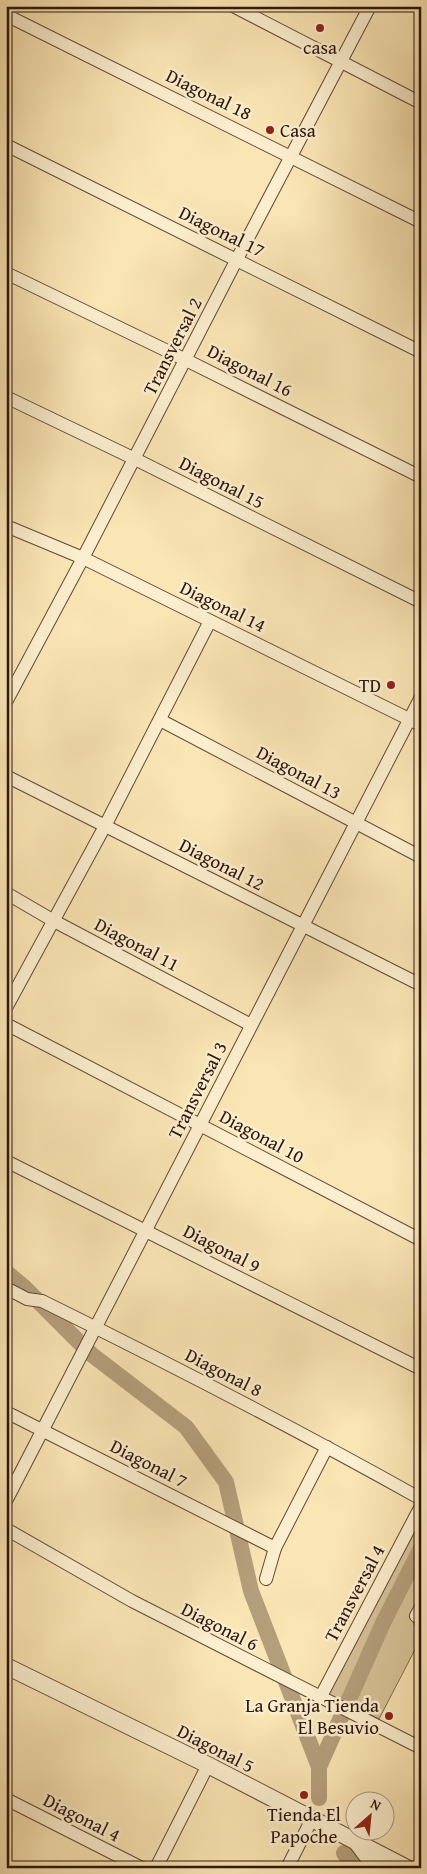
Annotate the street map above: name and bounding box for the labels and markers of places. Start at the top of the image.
marker: casa [314,22,326,34]
place label: casa [303,33,337,61]
place label: Casa [280,116,316,144]
marker: Casa [264,124,276,136]
place label: TD [359,671,381,699]
marker: TD [385,679,397,691]
place label: La Granja Tienda El Besuvio [245,1691,379,1741]
marker: La Granja Tienda El Besuvio [383,1710,395,1722]
marker: Tienda El Papoche [298,1789,310,1801]
place label: Tienda El Papoche [267,1800,341,1850]

